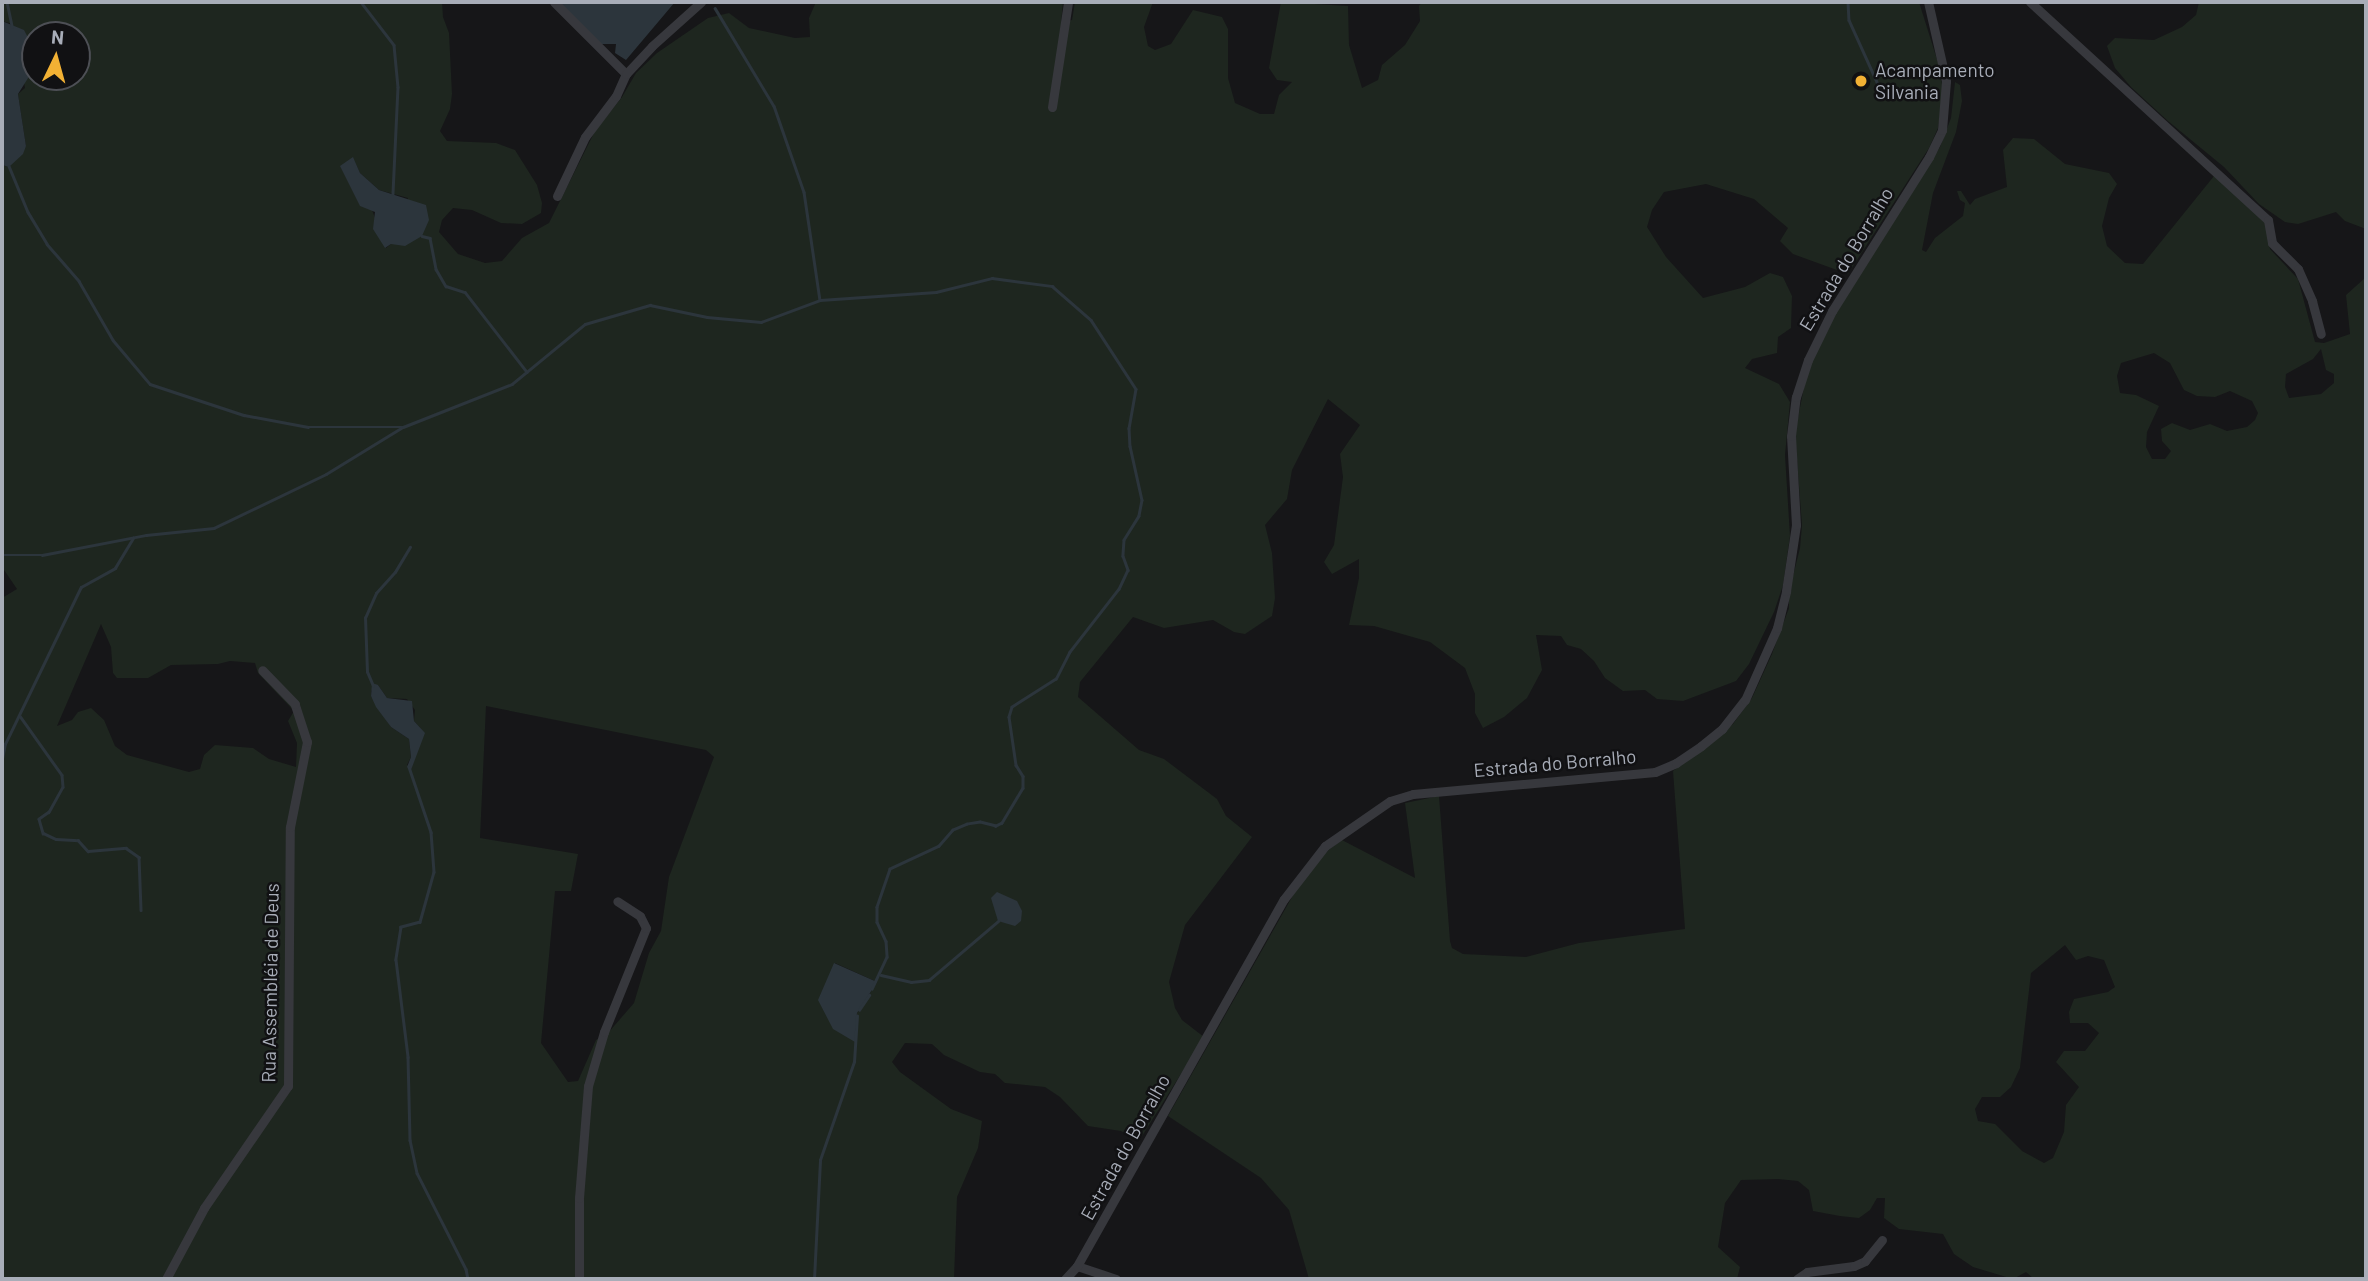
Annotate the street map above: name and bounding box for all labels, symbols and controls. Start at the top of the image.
north arrow [21,21,91,91]
text: N [50,25,65,49]
place label: Acampamento Silvania [1875,59,1995,103]
marker: Acampamento Silvania [1853,73,1869,89]
street label: Estrada do Borralho [1794,183,1898,335]
street label: Estrada do Borralho [1473,745,1637,781]
street label: Rua Assembléia de Deus [257,883,283,1083]
street label: Estrada do Borralho [1075,1070,1175,1224]

